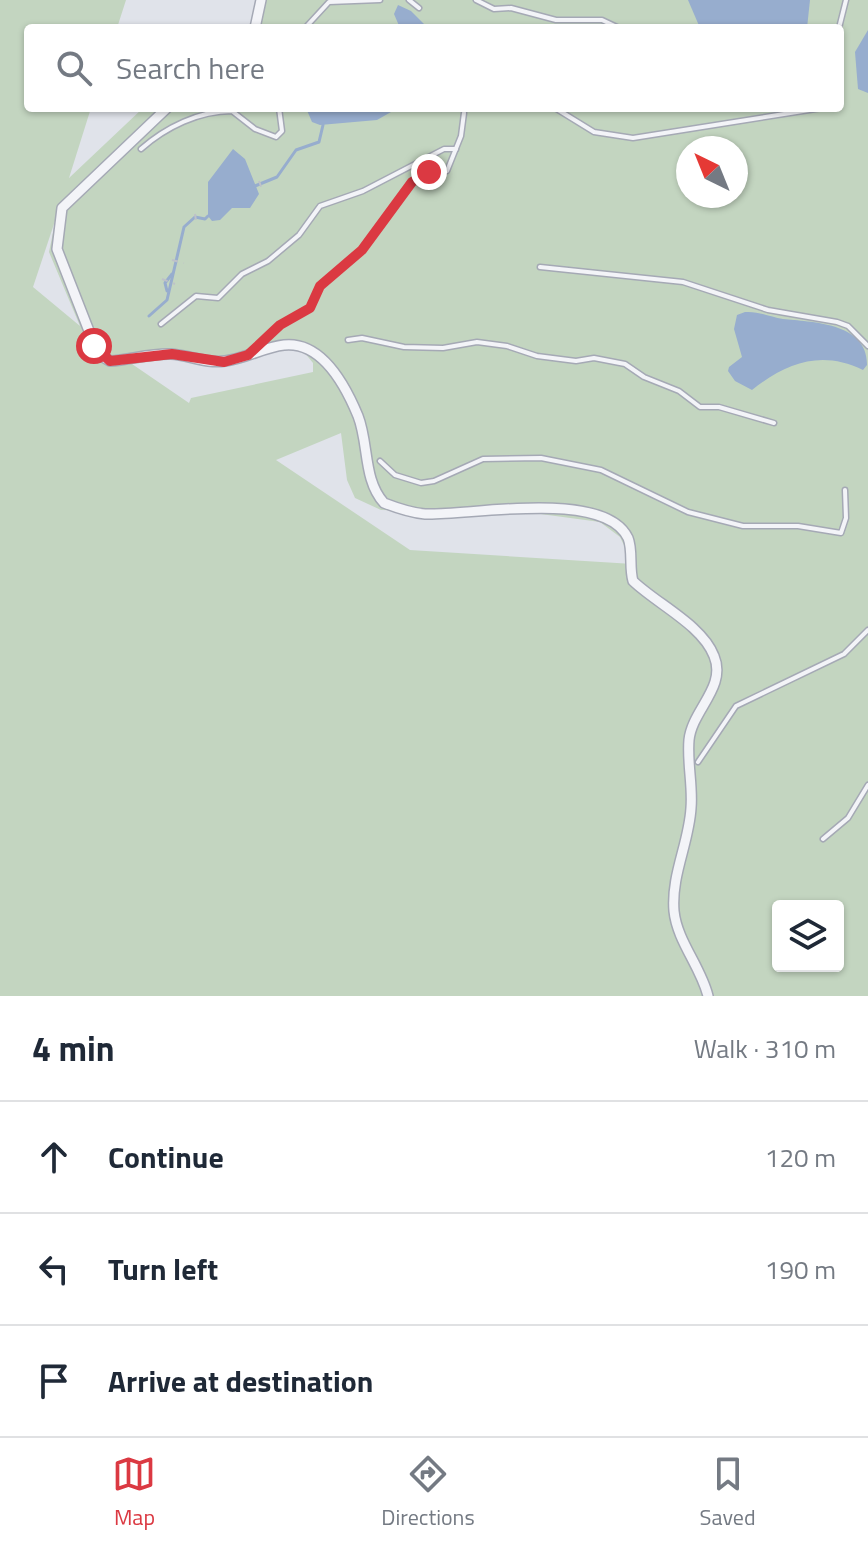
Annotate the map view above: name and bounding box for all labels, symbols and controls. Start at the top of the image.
search box [24,24,844,112]
text: Search here [116,45,265,91]
icon: search [52,46,96,90]
north arrow [676,136,748,208]
route end [411,154,447,190]
route start [76,328,112,364]
map controls [772,900,844,972]
button: layers [772,900,844,972]
text: 4 min [32,1022,115,1074]
text: Walk · 310 m [694,1029,836,1068]
text: Continue [108,1134,224,1180]
icon: ahead [32,1135,76,1179]
text: 120 m [765,1138,836,1177]
text: Turn left [108,1246,218,1292]
icon: left [32,1247,76,1291]
text: 190 m [765,1250,836,1289]
text: Arrive at destination [108,1358,373,1404]
icon: arrive [32,1359,76,1403]
tab: Map [112,1452,156,1534]
tab: Directions [381,1452,475,1534]
tab: Saved [700,1452,756,1534]

